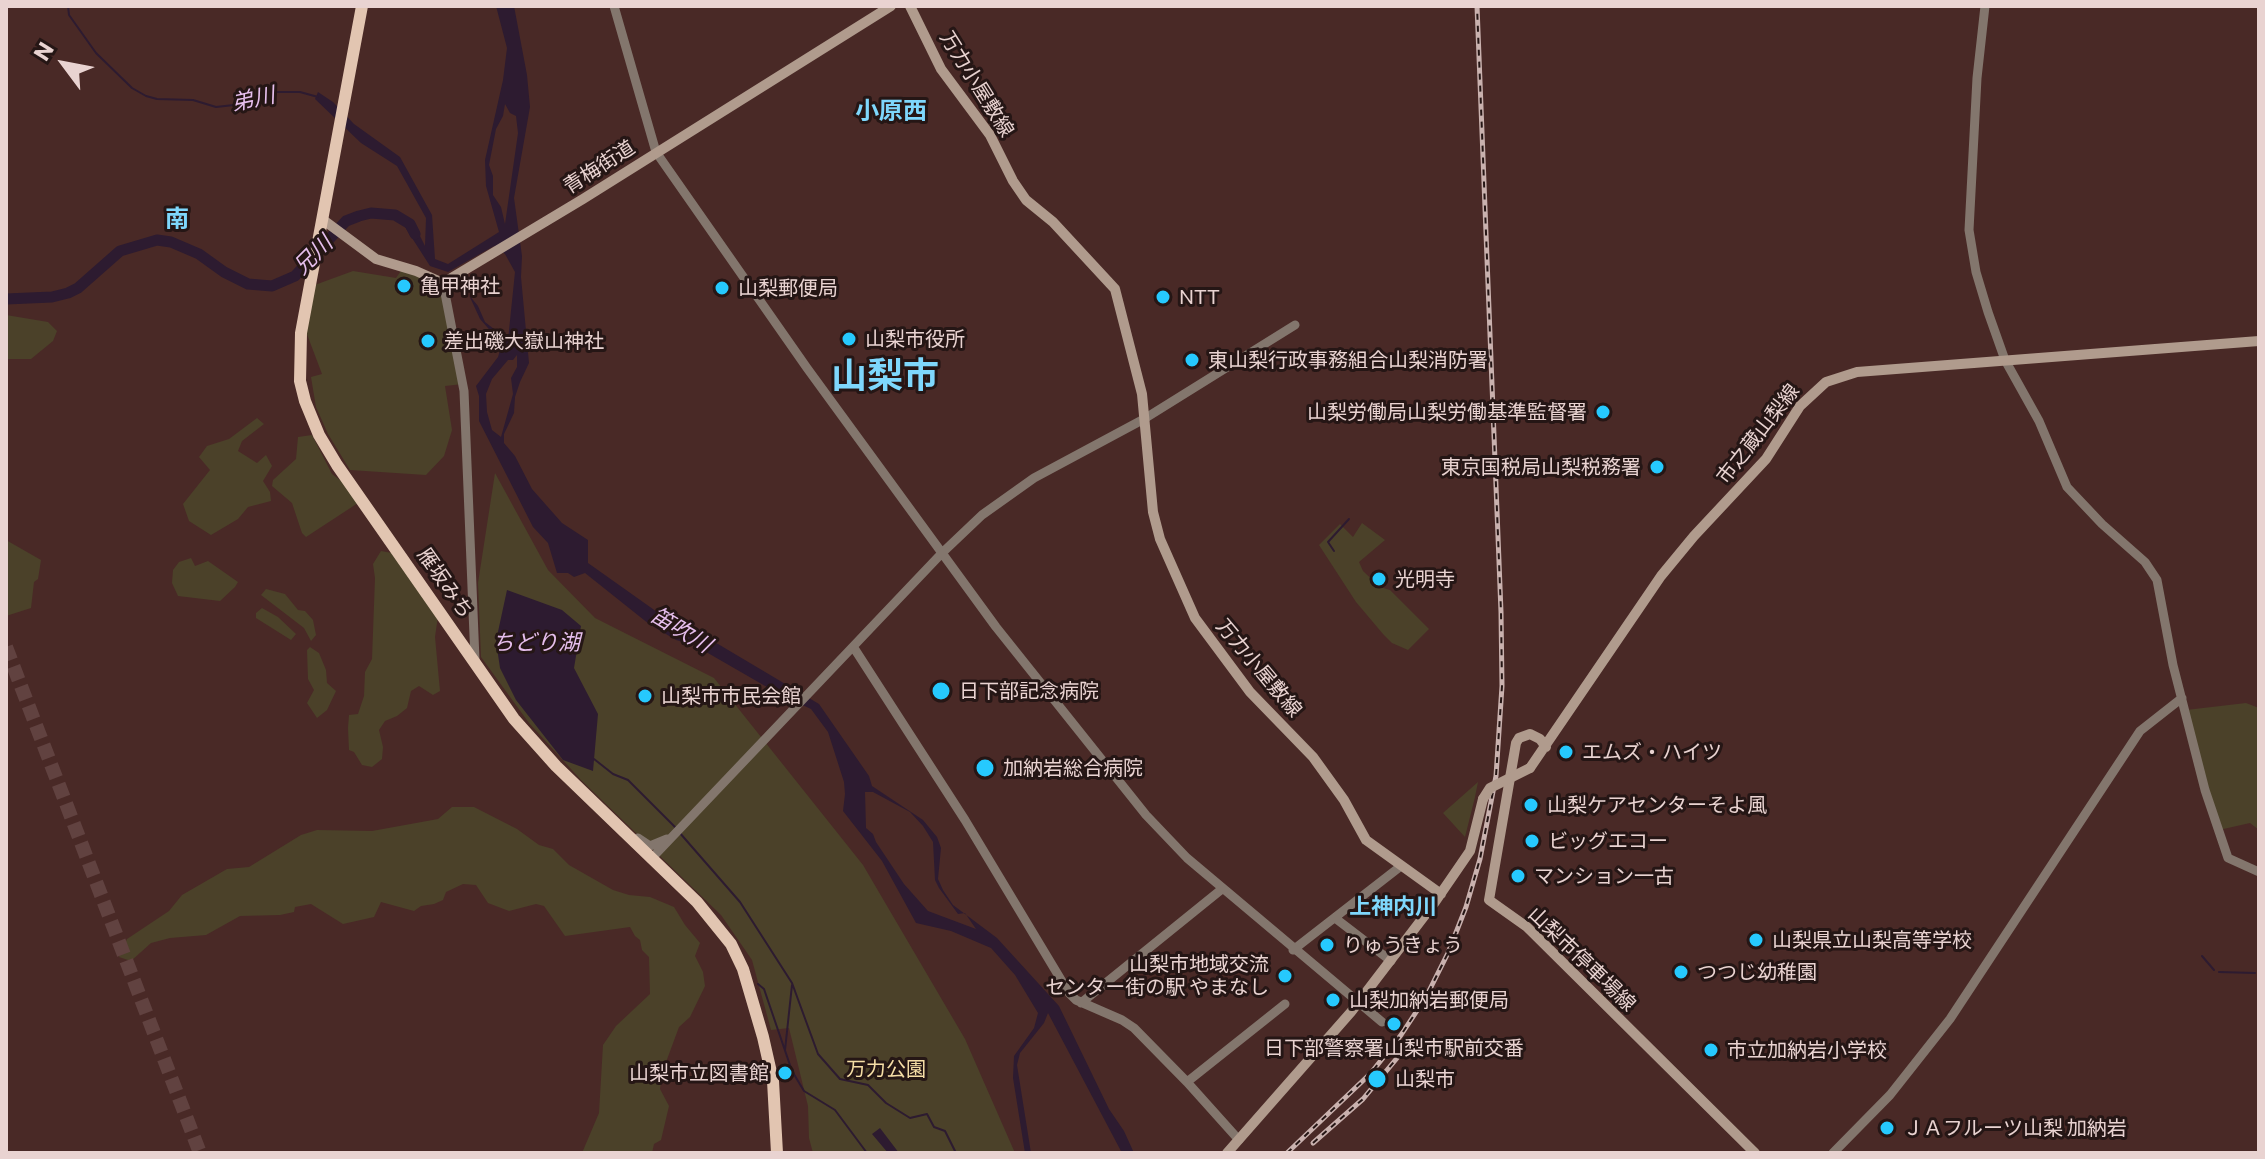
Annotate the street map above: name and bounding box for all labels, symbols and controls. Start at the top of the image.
north arrow [24,24,104,104]
street label: 万力小屋敷線 [935,27,1019,141]
text: N [27,37,59,65]
water label: 弟川 [229,82,277,116]
district label: 小原西 [855,97,927,125]
street label: 青梅街道 [559,135,639,199]
district label: 南 [165,205,189,233]
water label: 兄川 [288,230,338,280]
place label: 亀甲神社 [420,274,500,298]
place label: 山梨郵便局 [738,276,838,300]
marker: 亀甲神社 [395,277,413,295]
marker: 山梨郵便局 [713,279,731,297]
place label: NTT [1179,285,1220,309]
marker: NTT [1154,288,1172,306]
place label: 山梨市役所 [865,327,965,351]
place label: 差出磯大嶽山神社 [444,329,604,353]
marker: 山梨市役所 [840,330,858,348]
marker: 差出磯大嶽山神社 [419,332,437,350]
place label: 東山梨行政事務組合山梨消防署 [1208,348,1488,372]
marker: 東山梨行政事務組合山梨消防署 [1183,351,1201,369]
district label: 山梨市 [831,354,939,398]
street label: 市之蔵山梨線 [1712,379,1804,489]
place label: 山梨労働局山梨労働基準監督署 [1307,400,1587,424]
marker: 山梨労働局山梨労働基準監督署 [1594,403,1612,421]
place label: 東京国税局山梨税務署 [1441,455,1641,479]
marker: 東京国税局山梨税務署 [1648,458,1666,476]
street label: 雁坂みち [412,543,478,623]
place label: 光明寺 [1395,567,1455,591]
marker: 光明寺 [1370,570,1388,588]
water label: 笛吹川 [646,602,716,658]
street label: 万力小屋敷線 [1211,614,1307,722]
water label: ちどり湖 [492,630,580,656]
place label: 日下部記念病院 [959,679,1099,703]
marker: 日下部記念病院 [930,680,952,702]
place label: 山梨市市民会館 [661,684,801,708]
marker: 山梨市市民会館 [636,687,654,705]
place label: エムズ・ハイツ [1582,740,1722,764]
marker: エムズ・ハイツ [1557,743,1575,761]
place label: 加納岩総合病院 [1003,756,1143,780]
marker: 加納岩総合病院 [974,757,996,779]
place label: 山梨ケアセンターそよ風 [1547,793,1767,817]
marker: 山梨ケアセンターそよ風 [1522,796,1540,814]
place label: ビッグエコー [1548,829,1668,853]
marker: ビッグエコー [1523,832,1541,850]
place label: マンション一古 [1534,864,1674,888]
marker: マンション一古 [1509,867,1527,885]
district label: 上神内川 [1349,894,1437,920]
street label: 山梨市停車場線 [1523,902,1641,1016]
place label: 山梨県立山梨高等学校 [1772,928,1972,952]
marker: 山梨県立山梨高等学校 [1747,931,1765,949]
place label: りゅうきょう [1343,933,1463,957]
marker: りゅうきょう [1318,936,1336,954]
place label: 山梨市地域交流 センター街の駅 やまなし [1045,952,1269,999]
place label: つつじ幼稚園 [1697,960,1817,984]
marker: つつじ幼稚園 [1672,963,1690,981]
marker: 山梨市地域交流 センター街の駅 やまなし [1276,967,1294,985]
place label: 山梨加納岩郵便局 [1349,988,1509,1012]
marker: 山梨加納岩郵便局 [1324,991,1342,1009]
marker: 日下部警察署山梨市駅前交番 [1385,1015,1403,1033]
place label: 日下部警察署山梨市駅前交番 [1264,1036,1524,1060]
place label: 市立加納岩小学校 [1727,1038,1887,1062]
marker: 市立加納岩小学校 [1702,1041,1720,1059]
park label: 万力公園 [846,1057,926,1081]
place label: 山梨市立図書館 [629,1061,769,1085]
marker: 山梨市立図書館 [776,1064,794,1082]
place label: 山梨市 [1395,1067,1455,1091]
marker: 山梨市 [1366,1068,1388,1090]
place label: ＪＡフルーツ山梨 加納岩 [1903,1116,2127,1140]
marker: ＪＡフルーツ山梨 加納岩 [1878,1119,1896,1137]

